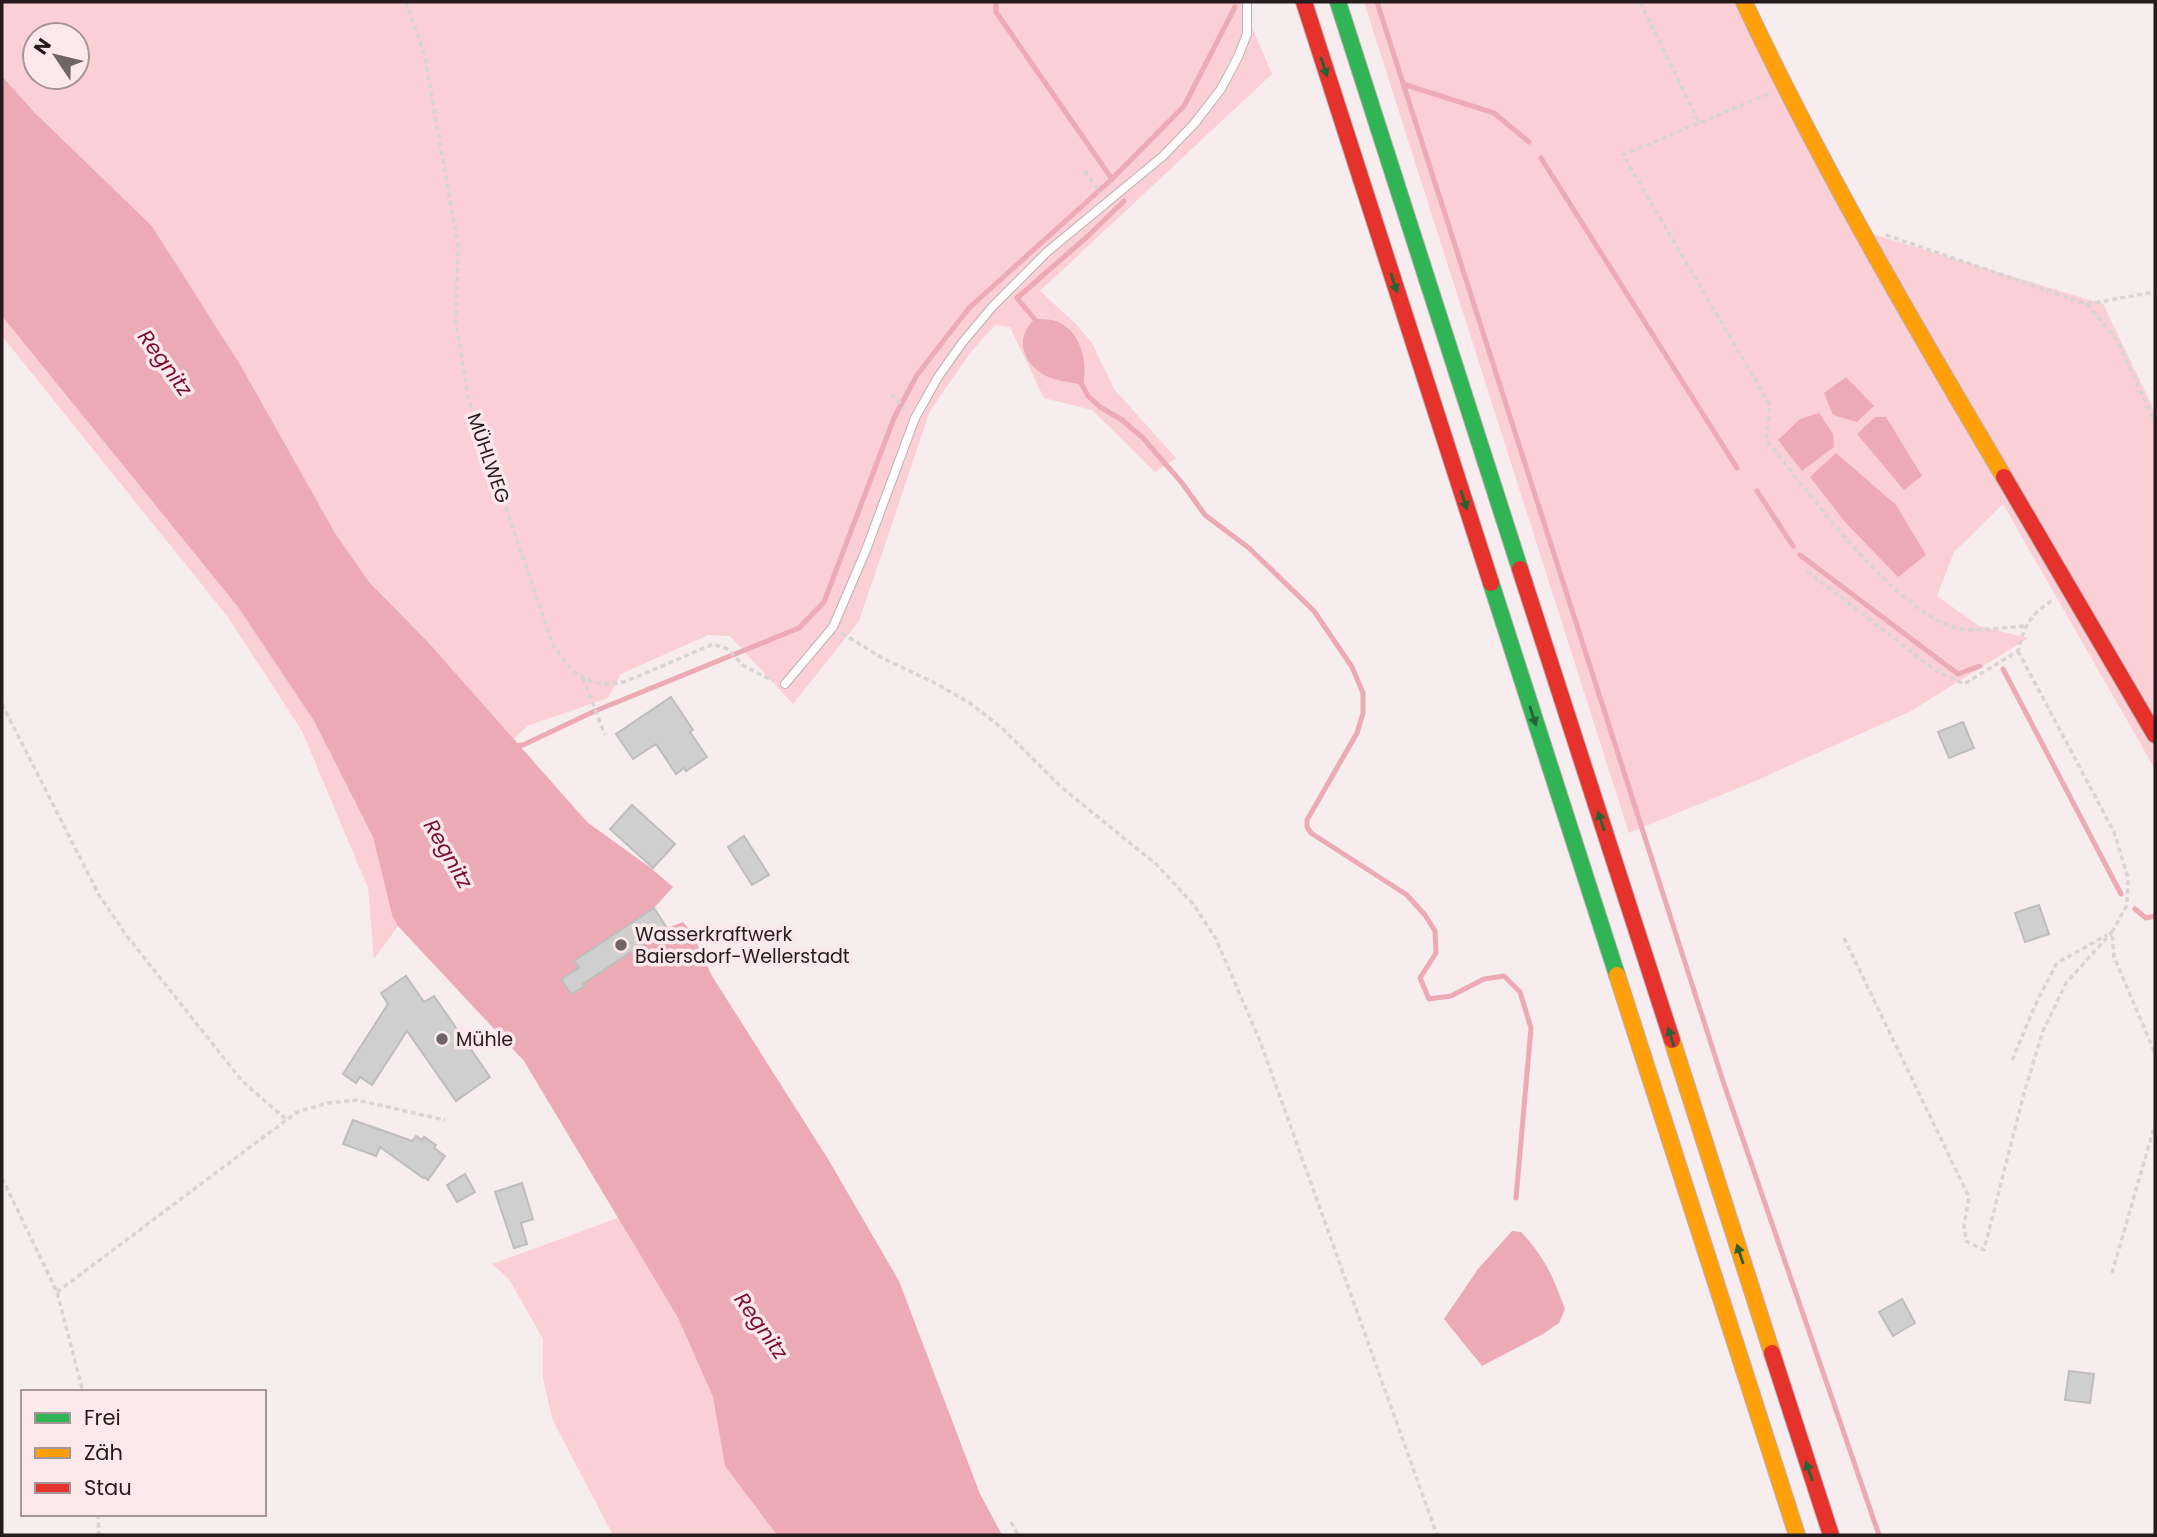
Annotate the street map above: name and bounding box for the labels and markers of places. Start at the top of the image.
place label: Wasserkraftwerk Baiersdorf-Wellerstadt [635,921,850,970]
marker: Wasserkraftwerk Baiersdorf-Wellerstadt [613,937,629,953]
place label: Mühle [456,1026,513,1053]
marker: Mühle [434,1031,450,1047]

